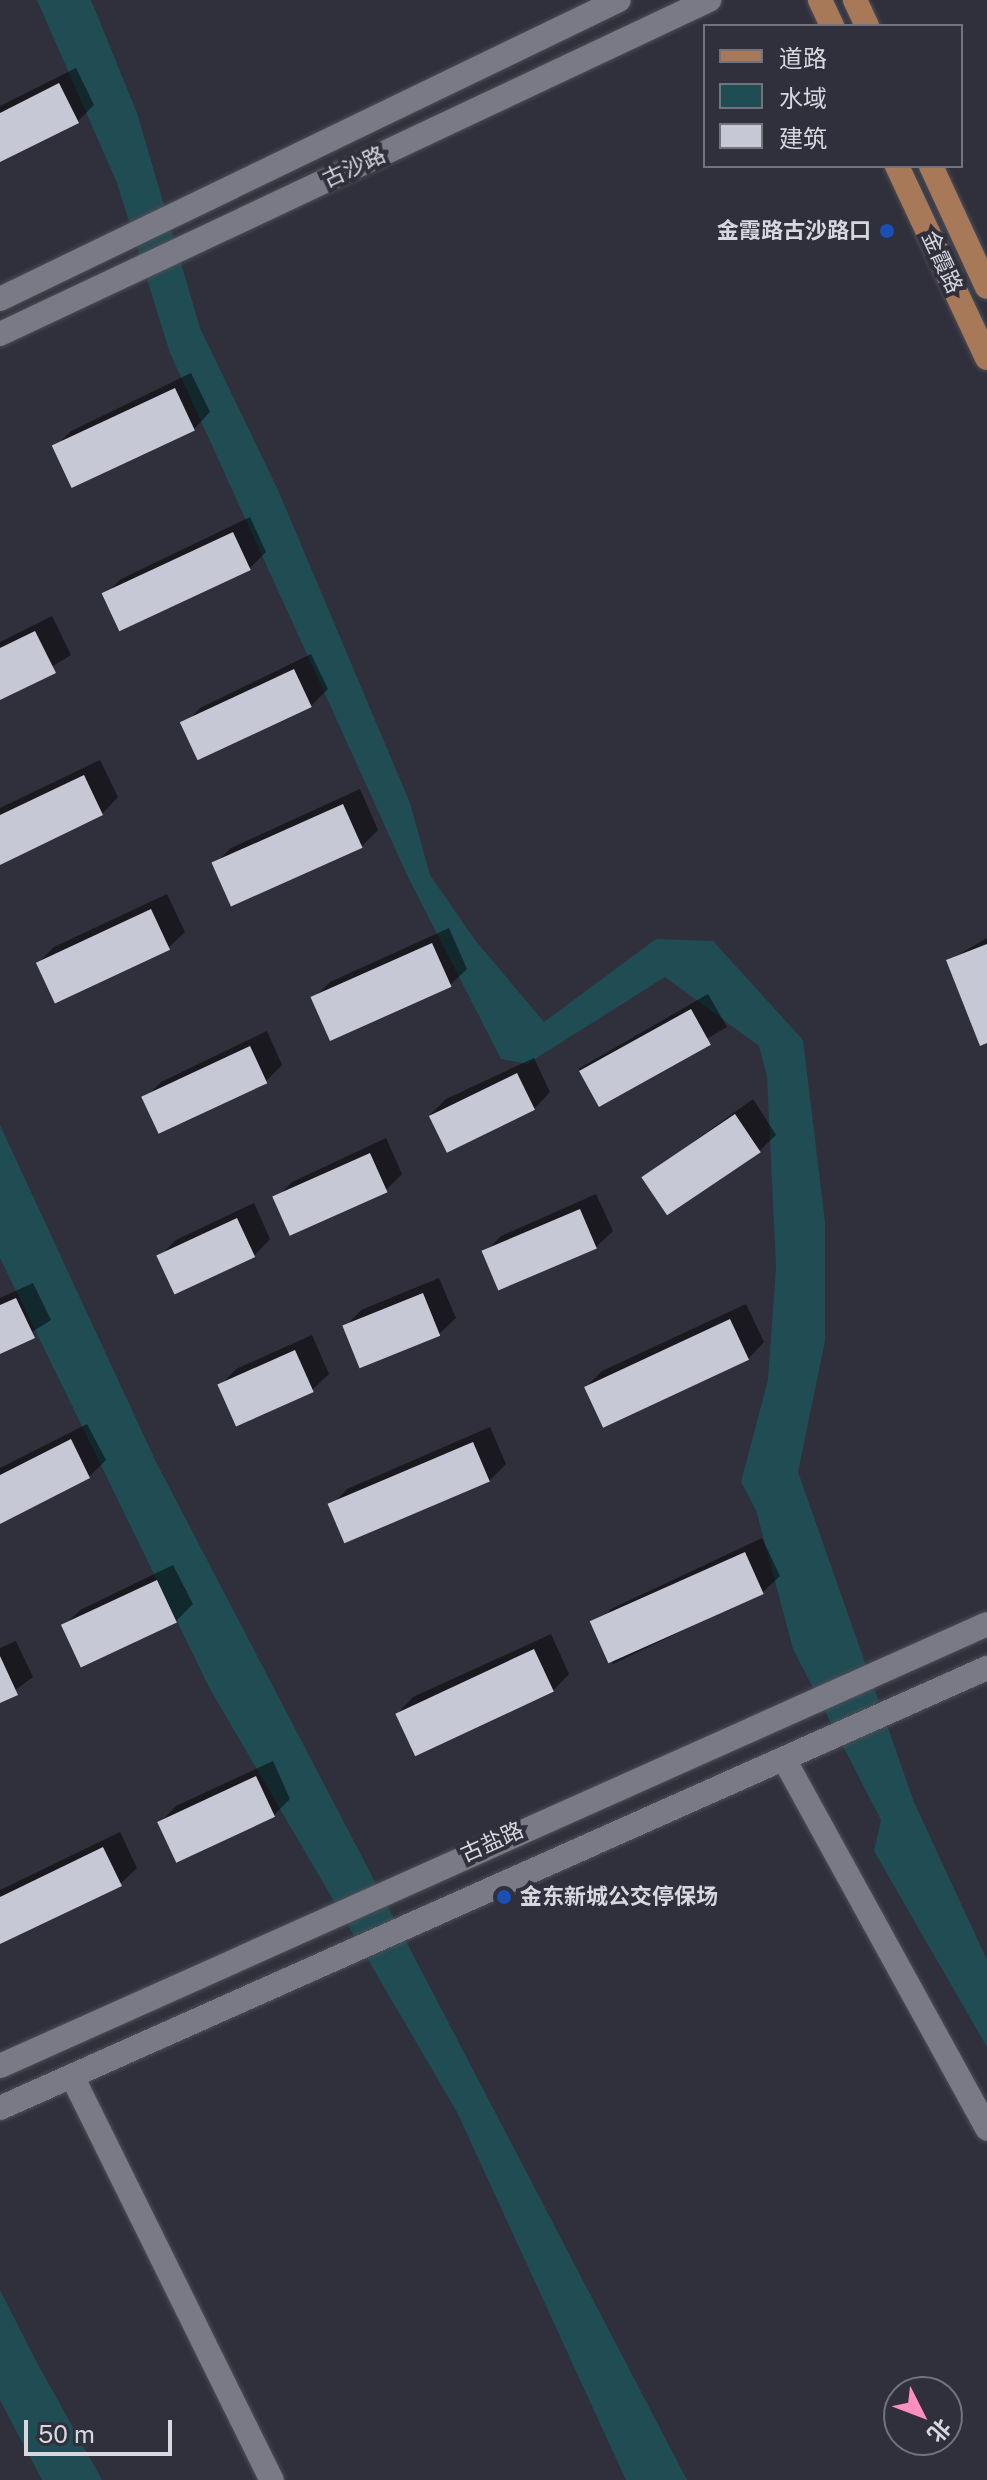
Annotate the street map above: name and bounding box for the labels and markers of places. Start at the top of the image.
place label: 金霞路古沙路口 [717,218,871,244]
marker: 金霞路古沙路口 [878,222,896,240]
place label: 金东新城公交停保场 [520,1884,718,1910]
marker: 金东新城公交停保场 [495,1888,513,1906]

